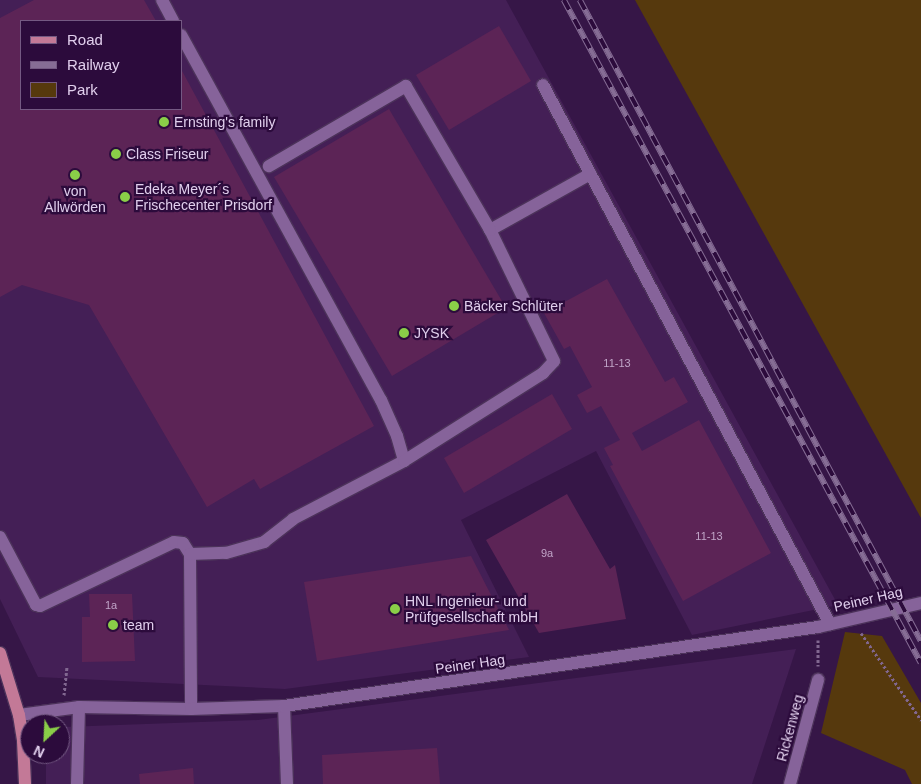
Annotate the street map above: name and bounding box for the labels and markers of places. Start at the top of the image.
place label: Ernsting's family [174,114,275,130]
marker: Ernsting's family [158,116,170,128]
place label: Class Friseur [126,146,208,162]
marker: Class Friseur [110,148,122,160]
marker: von Allwörden [69,169,81,181]
place label: Edeka Meyer´s Frischecenter Prisdorf [135,181,272,213]
place label: von Allwörden [44,183,106,216]
marker: Edeka Meyer´s Frischecenter Prisdorf [119,191,131,203]
place label: Bäcker Schlüter [464,298,563,314]
marker: Bäcker Schlüter [448,300,460,312]
place label: JYSK [414,325,449,341]
marker: JYSK [398,327,410,339]
place label: HNL Ingenieur- und Prüfgesellschaft mbH [405,593,538,626]
marker: HNL Ingenieur- und Prüfgesellschaft mbH [389,603,401,615]
place label: team [123,617,154,633]
marker: team [107,619,119,631]

